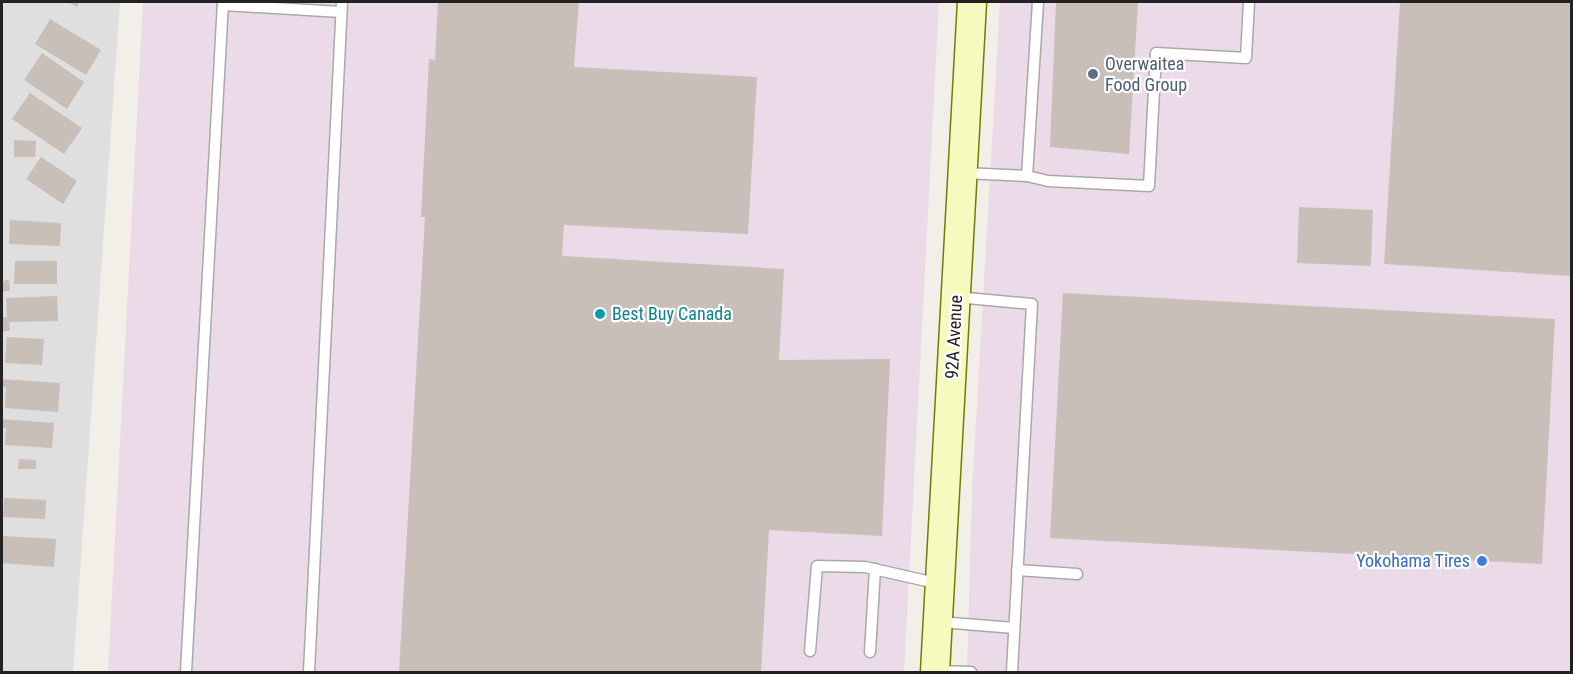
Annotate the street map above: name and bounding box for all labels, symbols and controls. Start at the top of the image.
place label: Overwaitea Food Group [1105,53,1187,95]
marker: Overwaitea Food Group [1086,67,1100,81]
street label: 92A Avenue [941,294,966,380]
place label: Best Buy Canada [612,303,732,324]
marker: Best Buy Canada [593,307,607,321]
place label: Yokohama Tires [1356,550,1470,571]
marker: Yokohama Tires [1475,554,1489,568]

